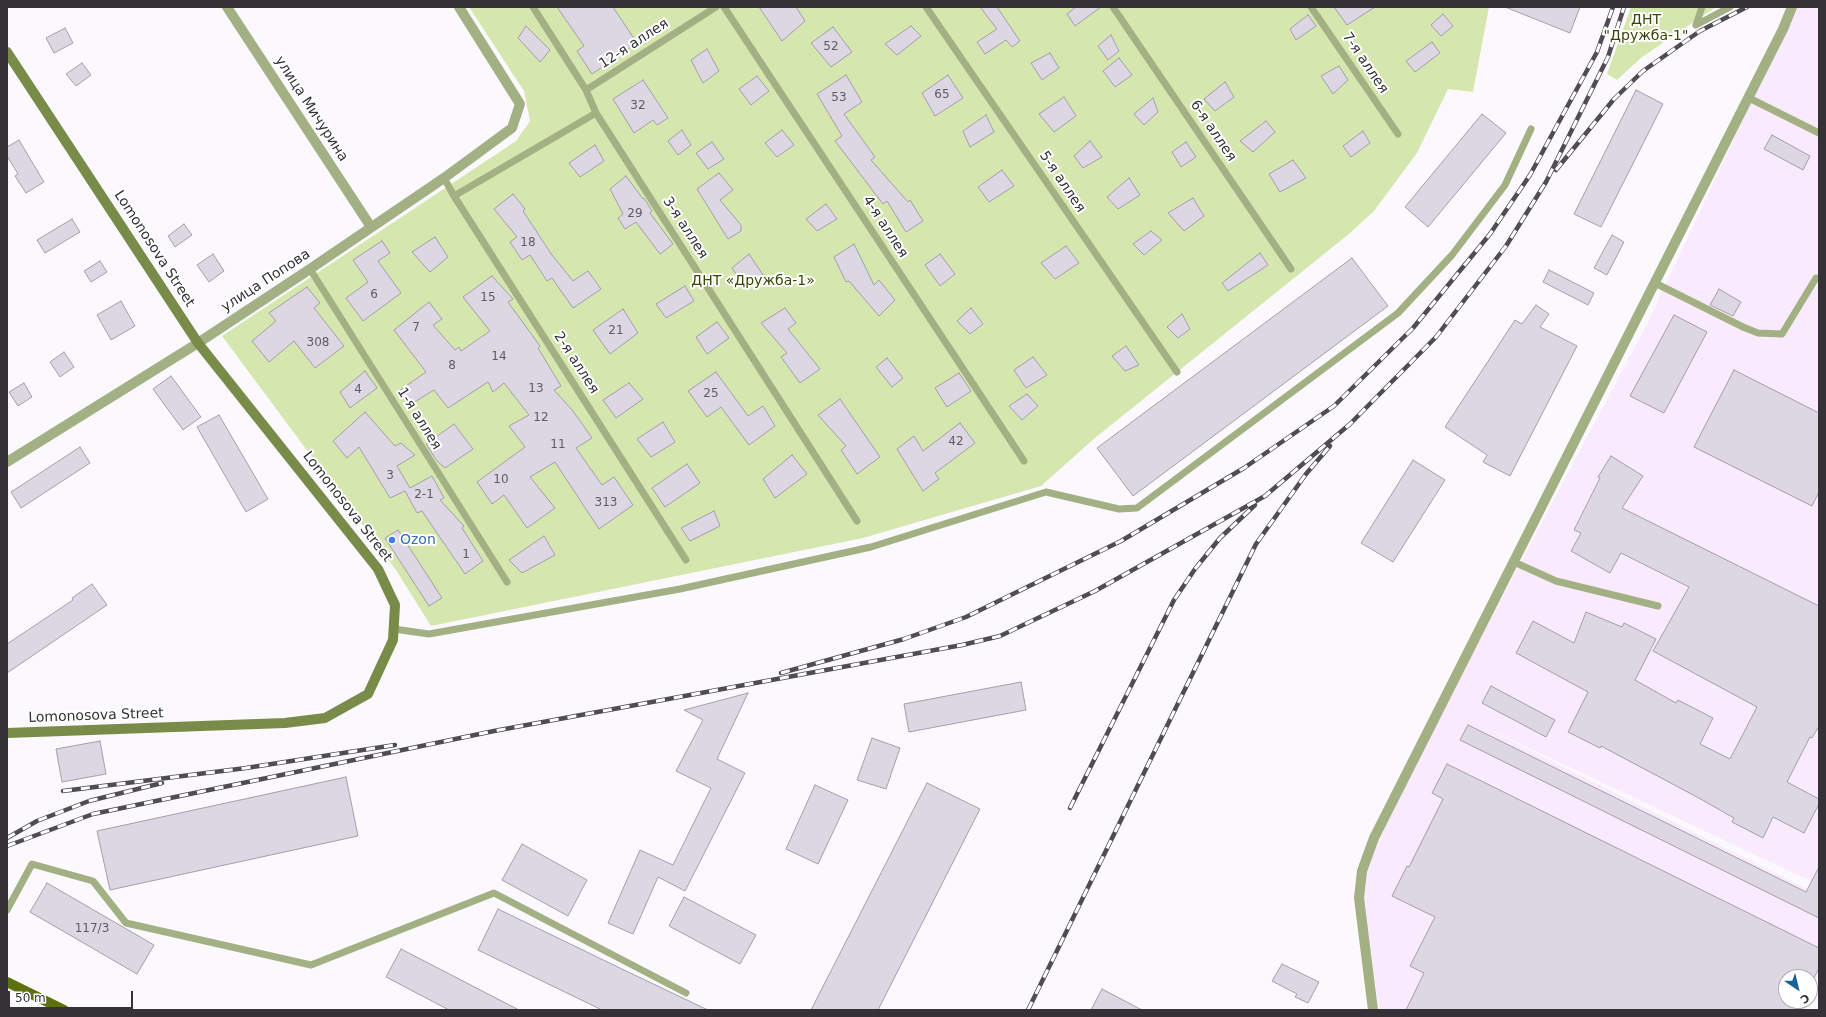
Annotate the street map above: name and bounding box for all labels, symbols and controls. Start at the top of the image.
park label: ДНТ "Дружба-1" [1604,12,1688,44]
street label: 12-я аллея [596,15,672,73]
street label: 7-я аллея [1338,29,1392,97]
house number: 52 [823,40,839,54]
street label: улица Мичурина [271,53,351,165]
house number: 65 [934,88,950,102]
house number: 53 [831,91,847,105]
street label: 6-я аллея [1186,97,1240,165]
house number: 32 [630,99,646,113]
street label: 5-я аллея [1035,148,1089,216]
street label: Lomonosova Street [110,188,198,310]
street label: 4-я аллея [859,193,911,261]
street label: 3-я аллея [659,194,711,262]
house number: 29 [627,207,643,221]
house number: 18 [520,236,536,250]
street label: улица Попова [218,246,314,316]
park label: ДНТ «Дружба-1» [691,273,815,289]
house number: 6 [370,288,378,302]
house number: 15 [480,291,496,305]
house number: 7 [412,321,420,335]
house number: 21 [608,324,624,338]
street label: 2-я аллея [550,329,602,397]
house number: 308 [307,336,329,350]
house number: 14 [491,350,507,364]
house number: 8 [448,359,456,373]
house number: 13 [528,382,544,396]
house number: 4 [354,383,362,397]
street label: 1-я аллея [393,385,445,453]
house number: 25 [703,387,719,401]
house number: 12 [533,411,549,425]
house number: 42 [948,435,964,449]
house number: 11 [550,438,566,452]
street label: Lomonosova Street [299,448,395,566]
house number: 3 [386,469,394,483]
house number: 10 [493,473,509,487]
house number: 2-1 [414,488,434,502]
house number: 313 [595,496,617,510]
place label: Ozon [400,532,436,548]
marker: Ozon [387,535,397,545]
house number: 1 [462,548,470,562]
street label: Lomonosova Street [28,705,164,727]
house number: 117/3 [75,922,109,936]
north arrow [1778,969,1818,1009]
scale bar [10,983,135,1009]
text: 50 m [15,991,46,1005]
text: С [1798,991,1812,1006]

